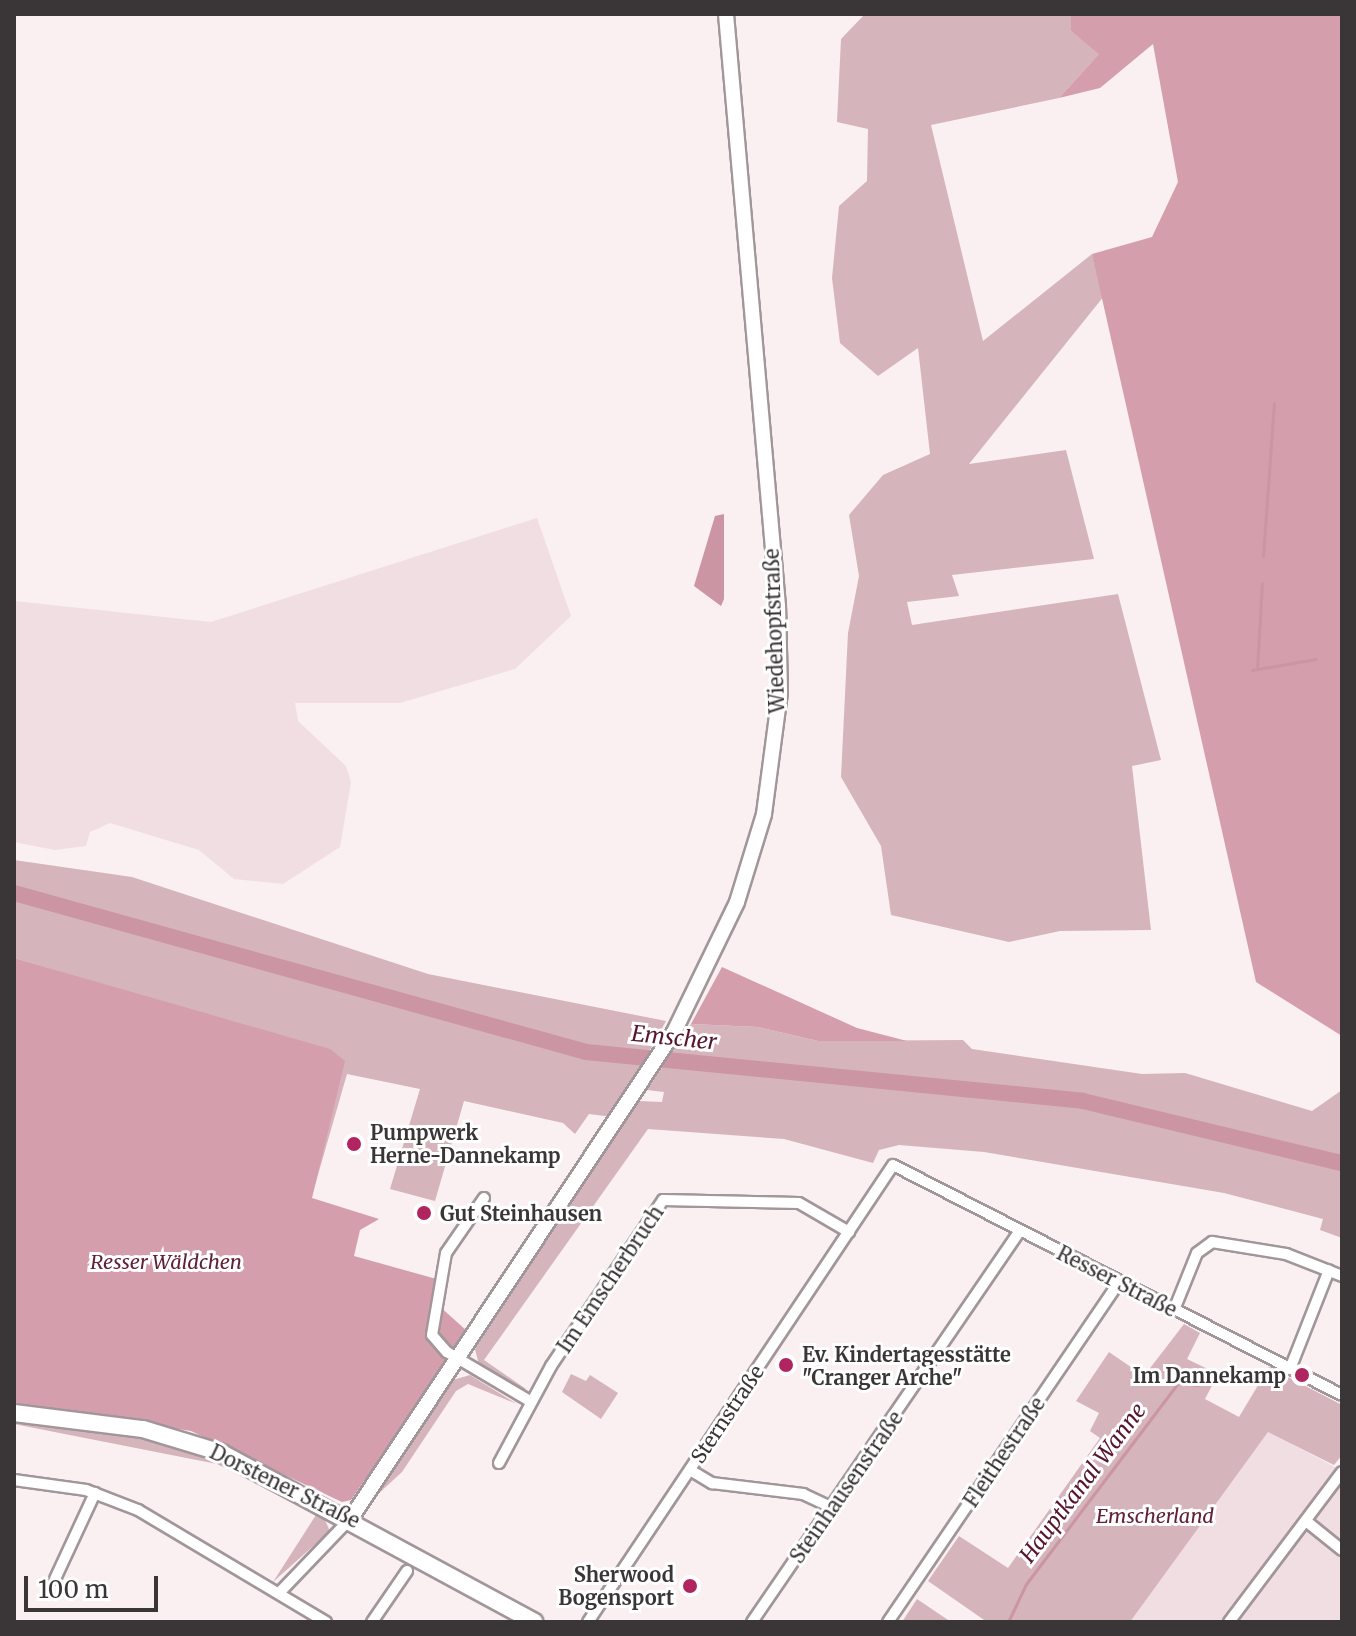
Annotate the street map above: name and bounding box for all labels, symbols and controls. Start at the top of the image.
street label: Wiedehopfstraße [759,548,789,714]
water label: Emscher [630,1020,718,1056]
place label: Pumpwerk Herne-Dannekamp [370,1120,561,1167]
marker: Pumpwerk Herne-Dannekamp [345,1135,363,1153]
place label: Gut Steinhausen [440,1201,602,1225]
street label: Im Emscherbruch [552,1201,668,1357]
marker: Gut Steinhausen [415,1204,433,1222]
street label: Resser Straße [1053,1241,1181,1321]
park label: Resser Wäldchen [90,1249,242,1273]
place label: Ev. Kindertagesstätte "Cranger Arche" [802,1342,1011,1389]
marker: Ev. Kindertagesstätte "Cranger Arche" [777,1356,795,1374]
street label: Sternstraße [685,1361,769,1467]
place label: Im Dannekamp [1133,1363,1286,1387]
marker: Im Dannekamp [1293,1366,1311,1384]
street label: Fleithestraße [958,1392,1050,1512]
water label: Hauptkanal Wanne [1014,1398,1152,1568]
street label: Steinhausenstraße [785,1406,907,1568]
street label: Dorstener Straße [206,1439,364,1533]
park label: Emscherland [1096,1503,1214,1527]
scale bar [28,1560,162,1610]
place label: Sherwood Bogensport [558,1562,674,1609]
text: 100 m [38,1574,108,1605]
marker: Sherwood Bogensport [681,1577,699,1595]

